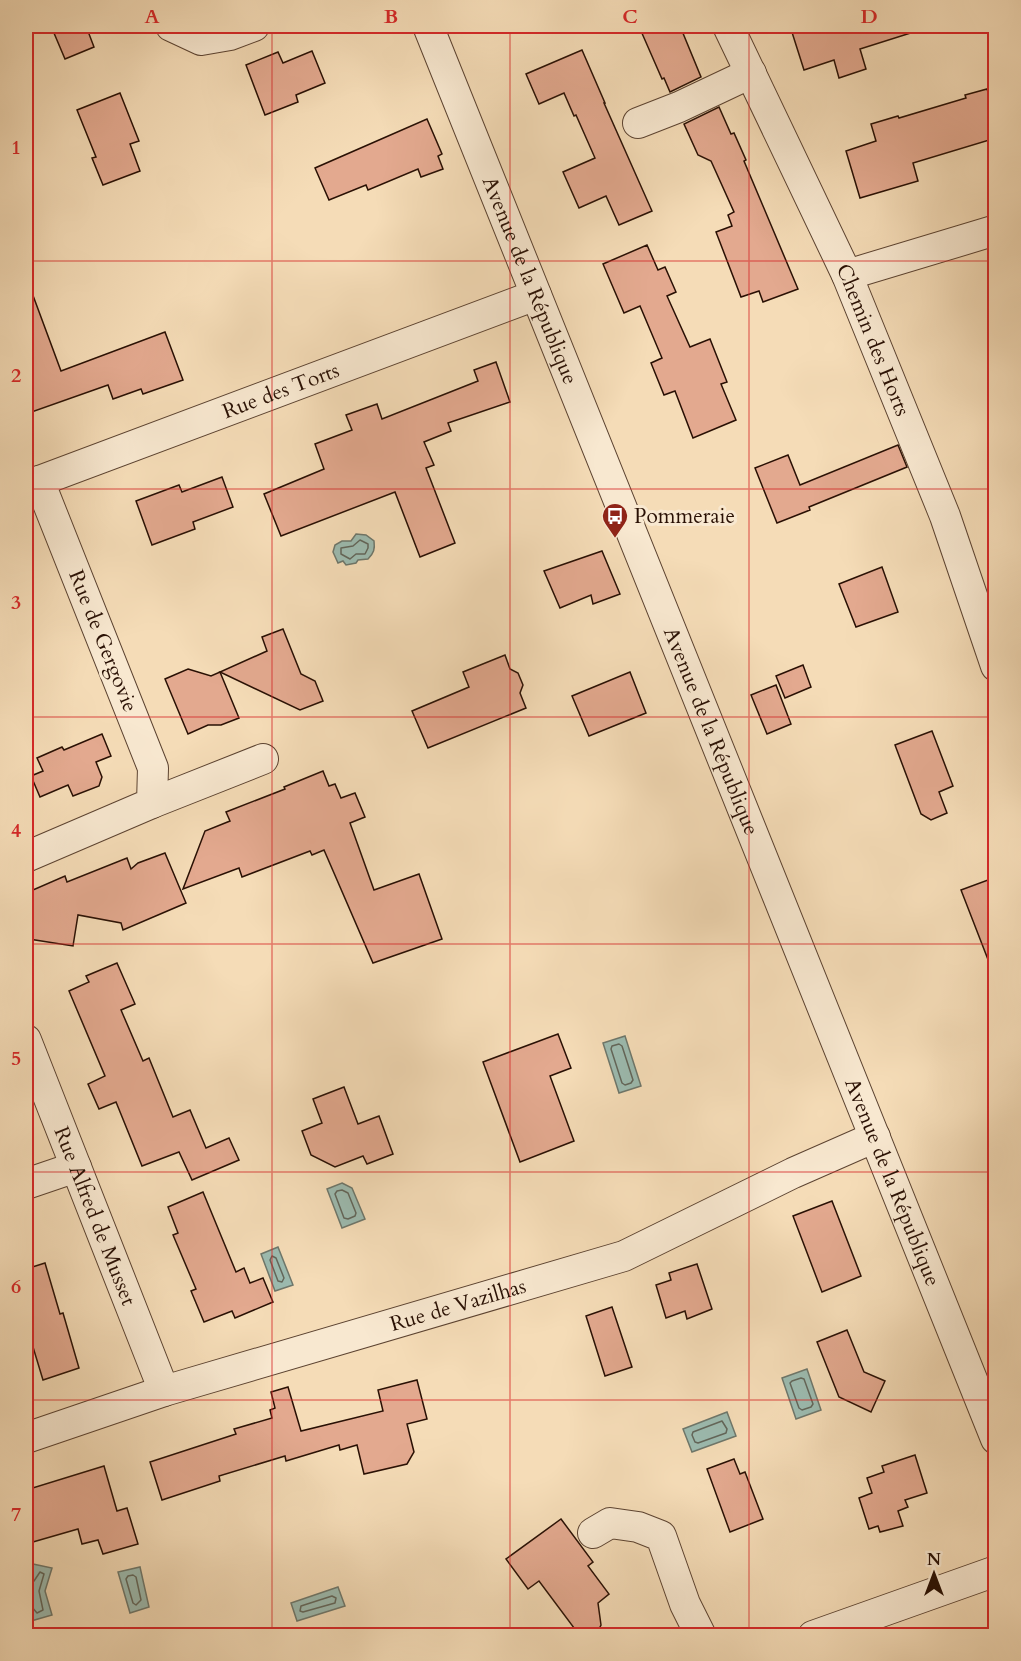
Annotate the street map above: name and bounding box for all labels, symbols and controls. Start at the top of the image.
text: A [144,3,160,30]
text: B [384,3,398,30]
text: C [622,3,638,30]
text: D [860,3,878,30]
text: 1 [11,134,21,161]
street label: Avenue de la République [475,172,585,389]
street label: Chemin des Horts [829,259,917,420]
street label: Rue des Torts [218,355,343,426]
text: 2 [11,362,21,389]
bus stop icon: Pommeraie [600,501,630,539]
place label: Pommeraie [634,502,735,531]
street label: Rue de Gergovie [61,566,145,716]
text: 3 [11,589,21,616]
street label: Avenue de la République [657,623,766,840]
text: 4 [11,817,21,844]
text: 5 [11,1045,21,1072]
street label: Avenue de la République [838,1074,948,1290]
street label: Rue Alfred de Musset [47,1122,144,1310]
street label: Rue de Vazilhas [386,1271,529,1338]
text: 6 [11,1273,21,1300]
text: 7 [11,1501,21,1528]
north arrow [904,1544,964,1604]
text: N [927,1549,941,1571]

